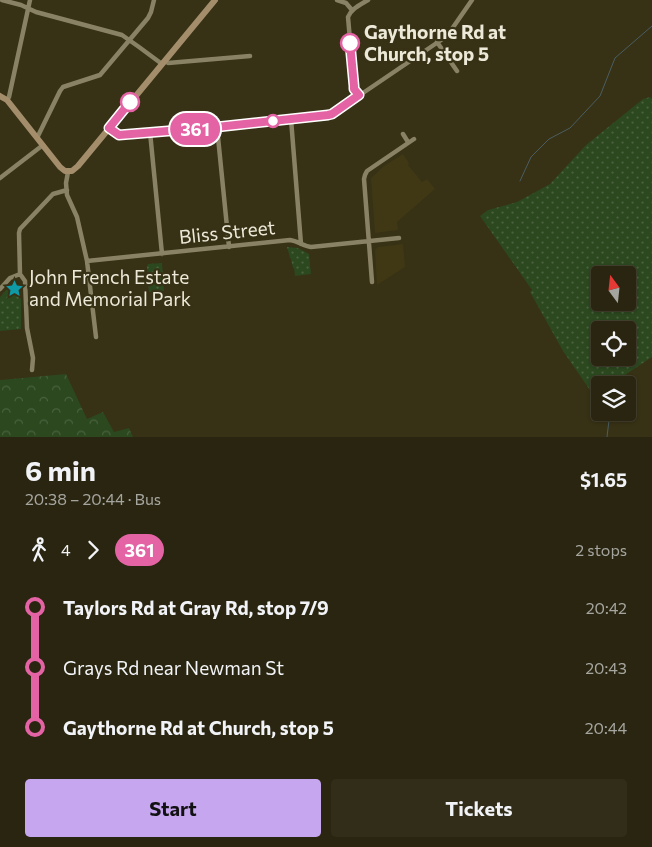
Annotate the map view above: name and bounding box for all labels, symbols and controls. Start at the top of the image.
place label: Gaythorne Rd at Church, stop 5 [364,20,506,65]
marker: Gaythorne Rd at Church, stop 5 [340,33,360,53]
unlabelled marker [120,92,140,112]
line badge: 361 [166,113,224,145]
unlabelled marker [266,114,280,128]
text: 361 [180,118,210,140]
street label: Bliss Street [178,215,276,248]
place label: John French Estate and Memorial Park [29,265,191,310]
north arrow [591,266,636,311]
map controls [591,266,636,421]
place icon: John French Estate and Memorial Park [5,278,25,298]
button: locate [591,321,636,366]
button: layers [591,376,636,421]
text: 6 min [25,453,96,487]
text: $1.65 [580,468,627,491]
text: 20:38 – 20:44 · Bus [25,489,161,508]
icon: walk [25,536,53,564]
icon: forward [79,536,107,564]
text: 361 [125,539,154,561]
text: 4 [61,540,71,559]
text: 2 stops [575,540,627,559]
text: Taylors Rd at Gray Rd, stop 7/9 [63,596,329,619]
text: 20:42 [586,598,627,617]
text: Grays Rd near Newman St [63,656,284,679]
text: 20:43 [585,658,627,677]
text: Gaythorne Rd at Church, stop 5 [63,716,334,739]
text: 20:44 [585,718,627,737]
button: Start [25,779,321,837]
button: Tickets [331,779,627,837]

